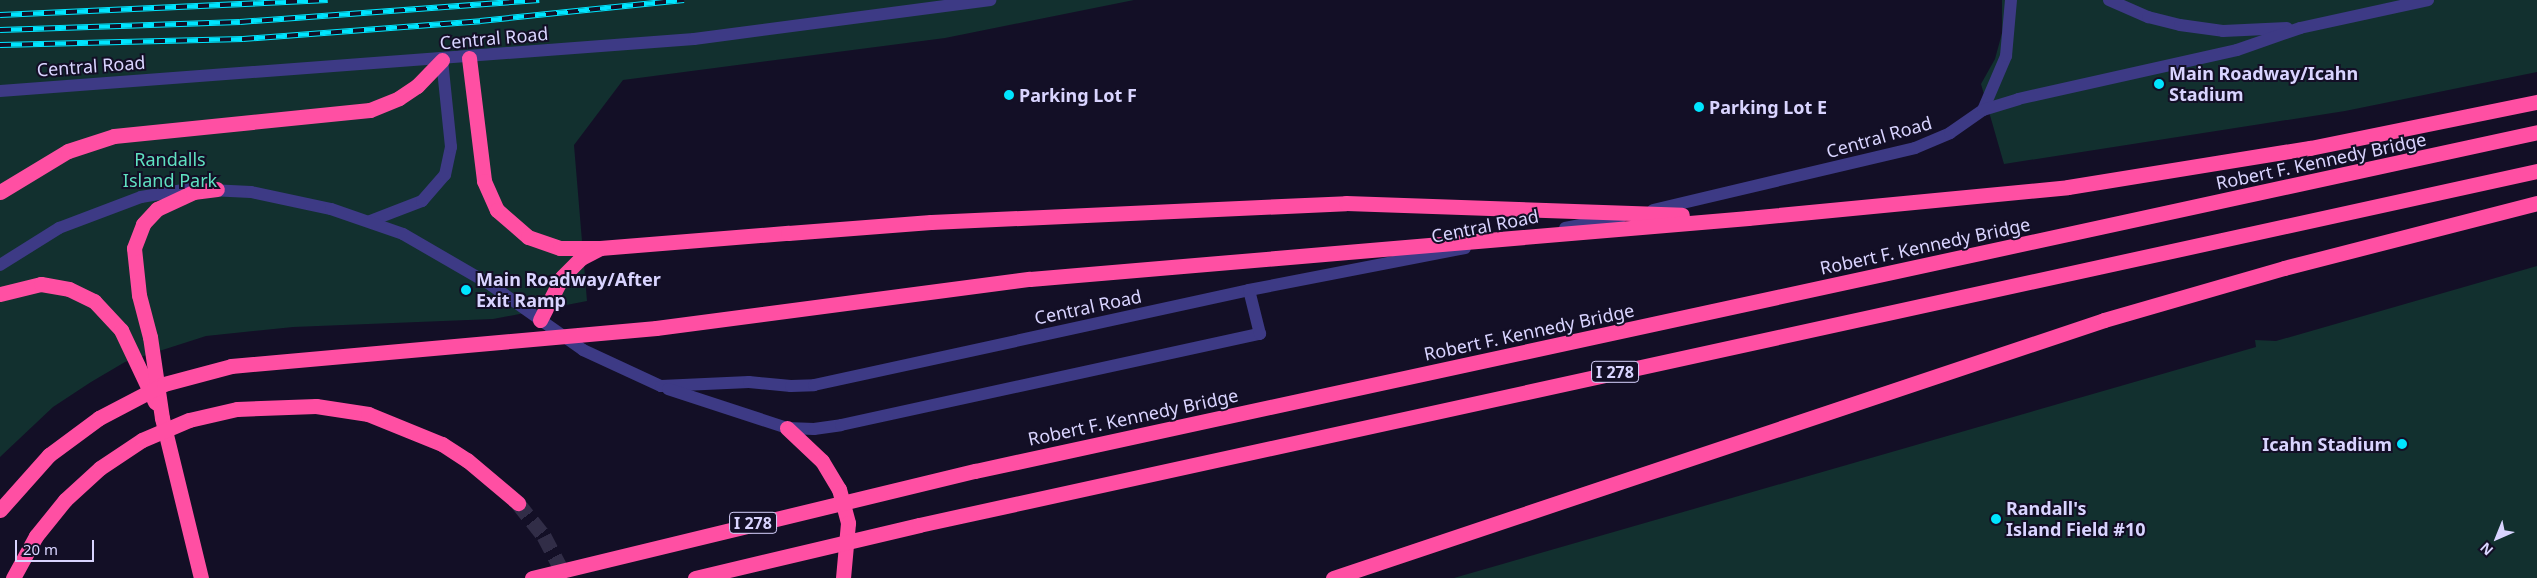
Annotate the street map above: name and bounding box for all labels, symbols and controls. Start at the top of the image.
street label: Central Road [439,22,549,54]
street label: Central Road [36,51,146,81]
place label: Main Roadway/Icahn Stadium [2169,63,2358,106]
marker: Main Roadway/Icahn Stadium [2153,78,2165,90]
place label: Parking Lot F [1019,84,1137,106]
marker: Parking Lot F [1003,89,1015,101]
place label: Parking Lot E [1709,96,1827,118]
marker: Parking Lot E [1693,101,1705,113]
street label: Central Road [1824,112,1934,162]
street label: Robert F. Kennedy Bridge [2214,128,2428,194]
park label: Randalls Island Park [123,149,217,192]
street label: Central Road [1429,205,1541,247]
street label: Robert F. Kennedy Bridge [1818,213,2032,279]
place label: Main Roadway/After Exit Ramp [476,269,661,312]
marker: Main Roadway/After Exit Ramp [460,284,472,296]
street label: Central Road [1032,285,1144,329]
street label: Robert F. Kennedy Bridge [1422,299,1636,365]
road number: I 278 [1590,358,1640,386]
street label: Robert F. Kennedy Bridge [1026,384,1240,450]
place label: Icahn Stadium [2262,433,2392,455]
marker: Icahn Stadium [2396,438,2408,450]
place label: Randall's Island Field #10 [2006,498,2146,540]
road number: I 278 [728,509,778,536]
marker: Randall's Island Field #10 [1990,513,2002,525]
north arrow [2472,513,2522,563]
scale bar [18,530,96,562]
text: N [2476,538,2497,560]
text: 20 m [23,539,58,559]

